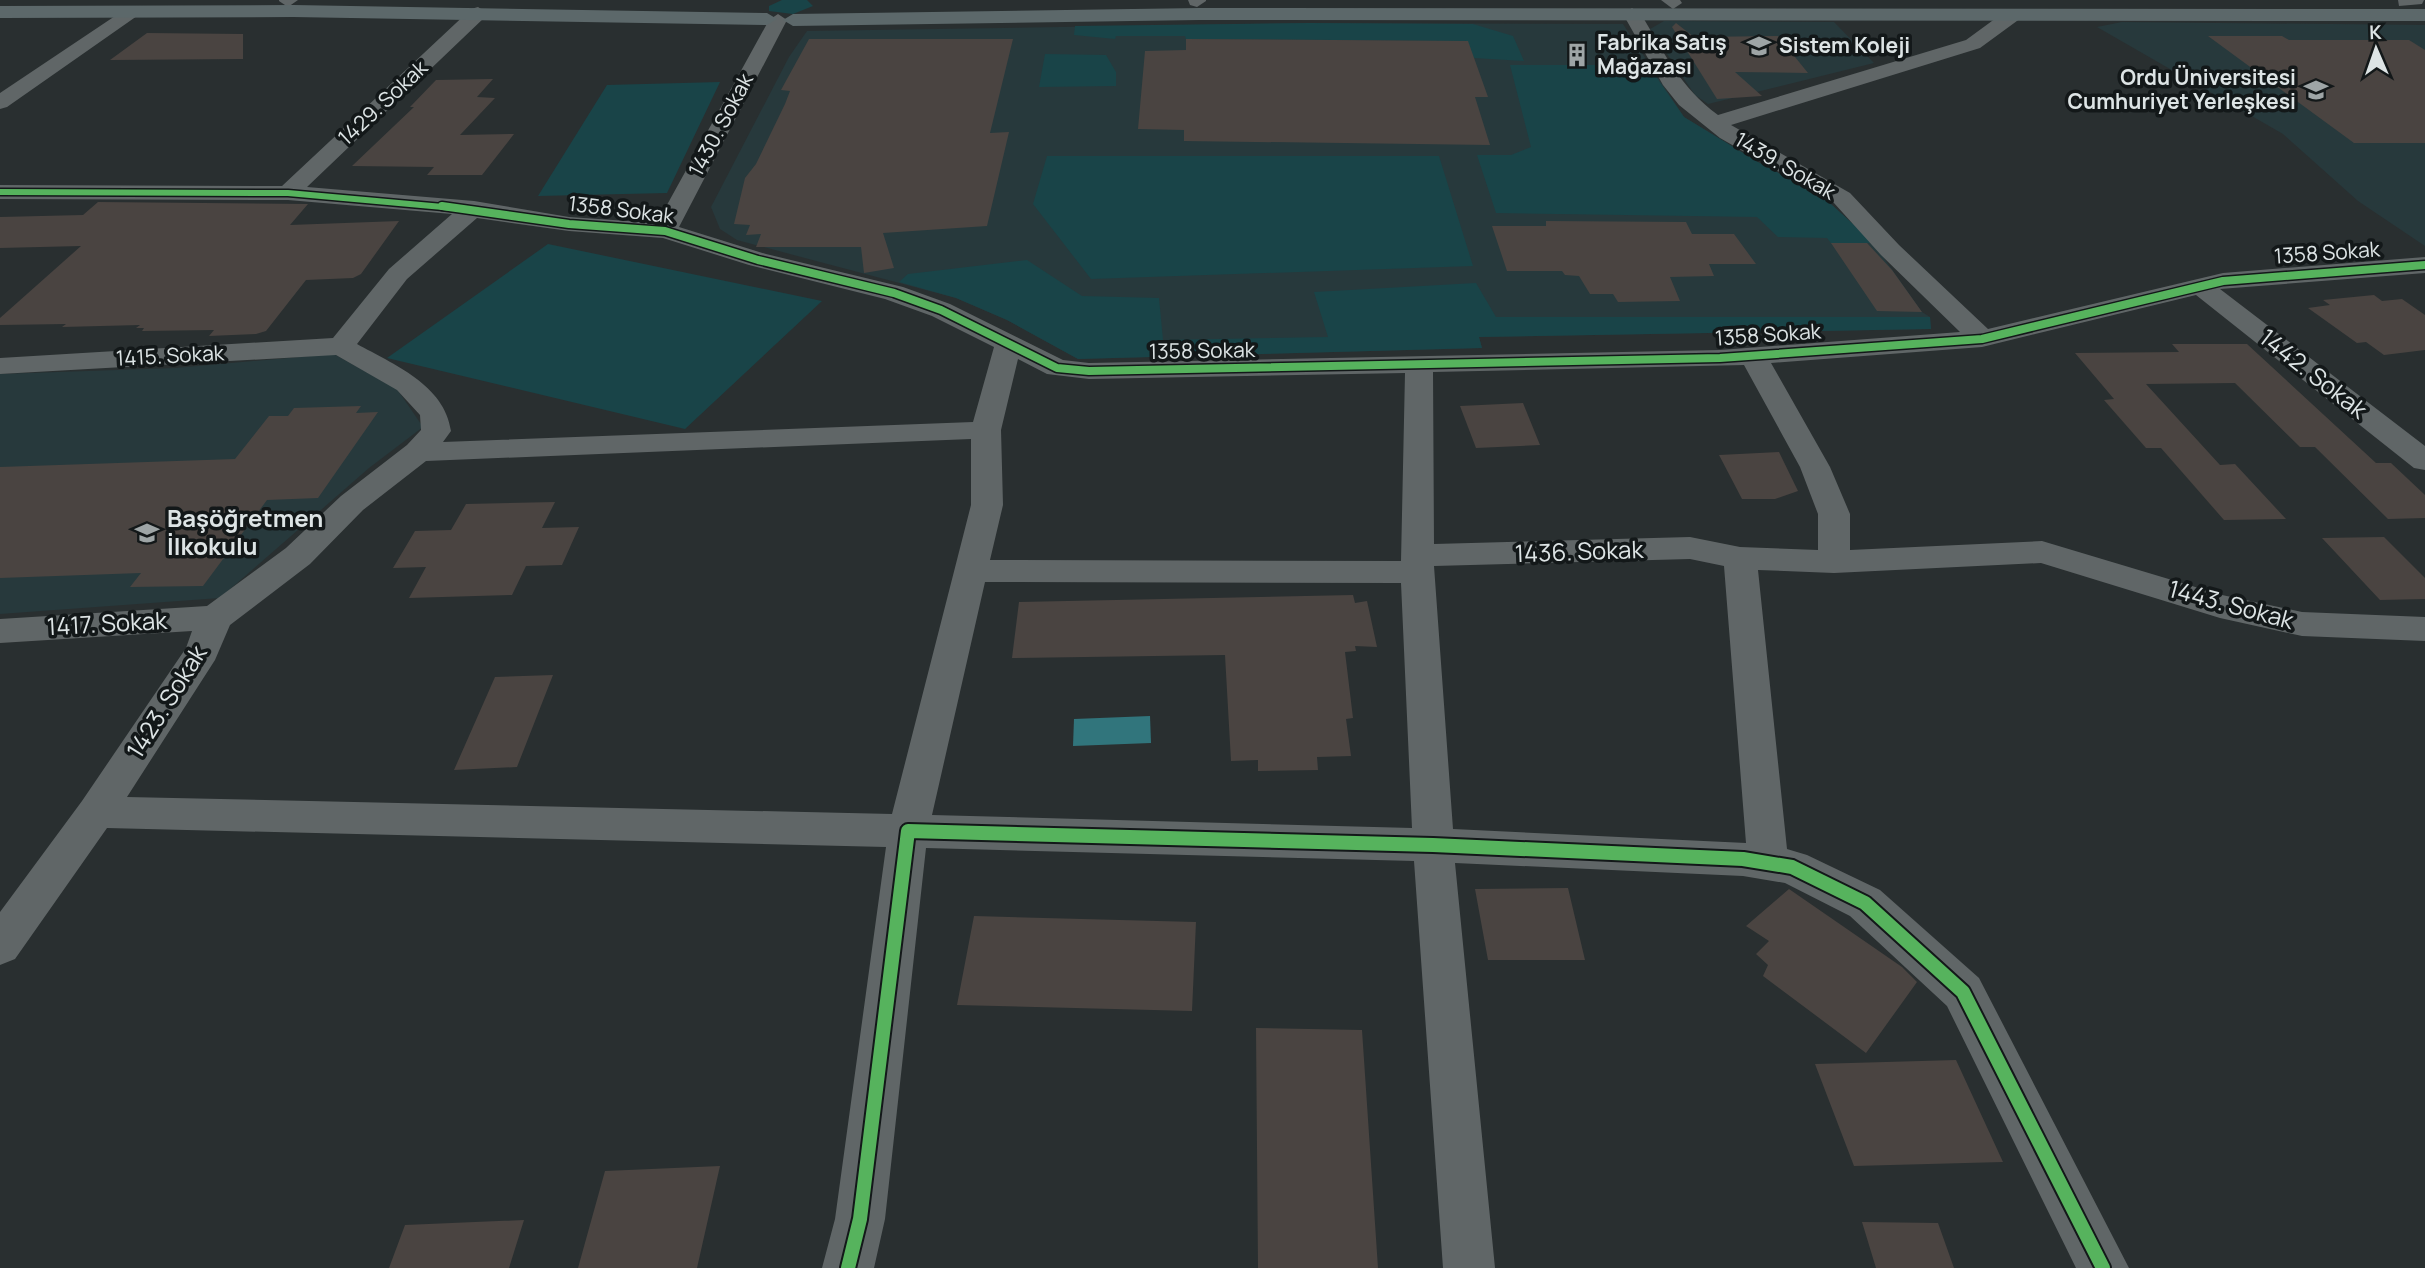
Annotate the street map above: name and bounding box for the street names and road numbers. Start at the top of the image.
street label: 1429. Sokak [332,53,433,151]
street label: 1430. Sokak [681,68,759,181]
street label: 1439. Sokak [1730,125,1842,206]
street label: 1358 Sokak [567,189,676,229]
street label: 1358 Sokak [2273,234,2381,270]
street label: 1358 Sokak [1714,316,1822,352]
street label: 1442. Sokak [2253,320,2376,426]
street label: 1358 Sokak [1149,335,1256,365]
street label: 1415. Sokak [115,338,225,372]
street label: 1436. Sokak [1514,532,1645,569]
street label: 1443. Sokak [2165,571,2299,636]
street label: 1417. Sokak [46,603,169,642]
street label: 1423. Sokak [118,637,214,764]

